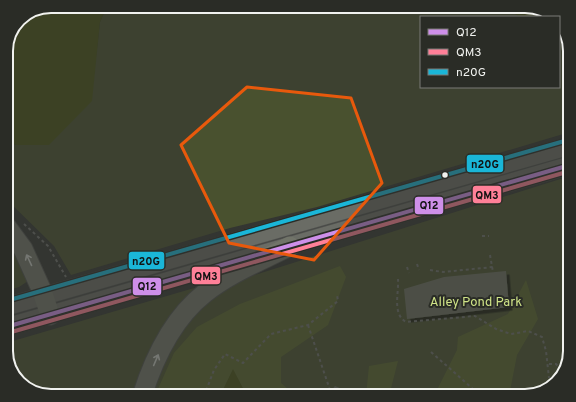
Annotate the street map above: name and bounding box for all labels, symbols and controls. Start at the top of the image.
legend [420,16,560,88]
text: Q12 [456,25,477,41]
text: QM3 [456,45,482,61]
text: n20G [456,65,486,81]
line badge: n20G [466,154,504,173]
text: n20G [471,158,499,172]
unlabelled marker [440,170,450,180]
line badge: QM3 [472,185,502,204]
text: QM3 [475,189,499,203]
line badge: Q12 [414,196,444,215]
text: Q12 [419,199,439,213]
line badge: n20G [128,251,165,270]
one-way arrow [25,254,32,266]
text: n20G [132,255,160,269]
line badge: QM3 [191,266,221,285]
text: QM3 [194,270,218,284]
line badge: Q12 [132,277,162,296]
text: Q12 [137,280,157,294]
park label: Alley Pond Park [430,295,522,311]
one-way arrow [152,354,160,366]

